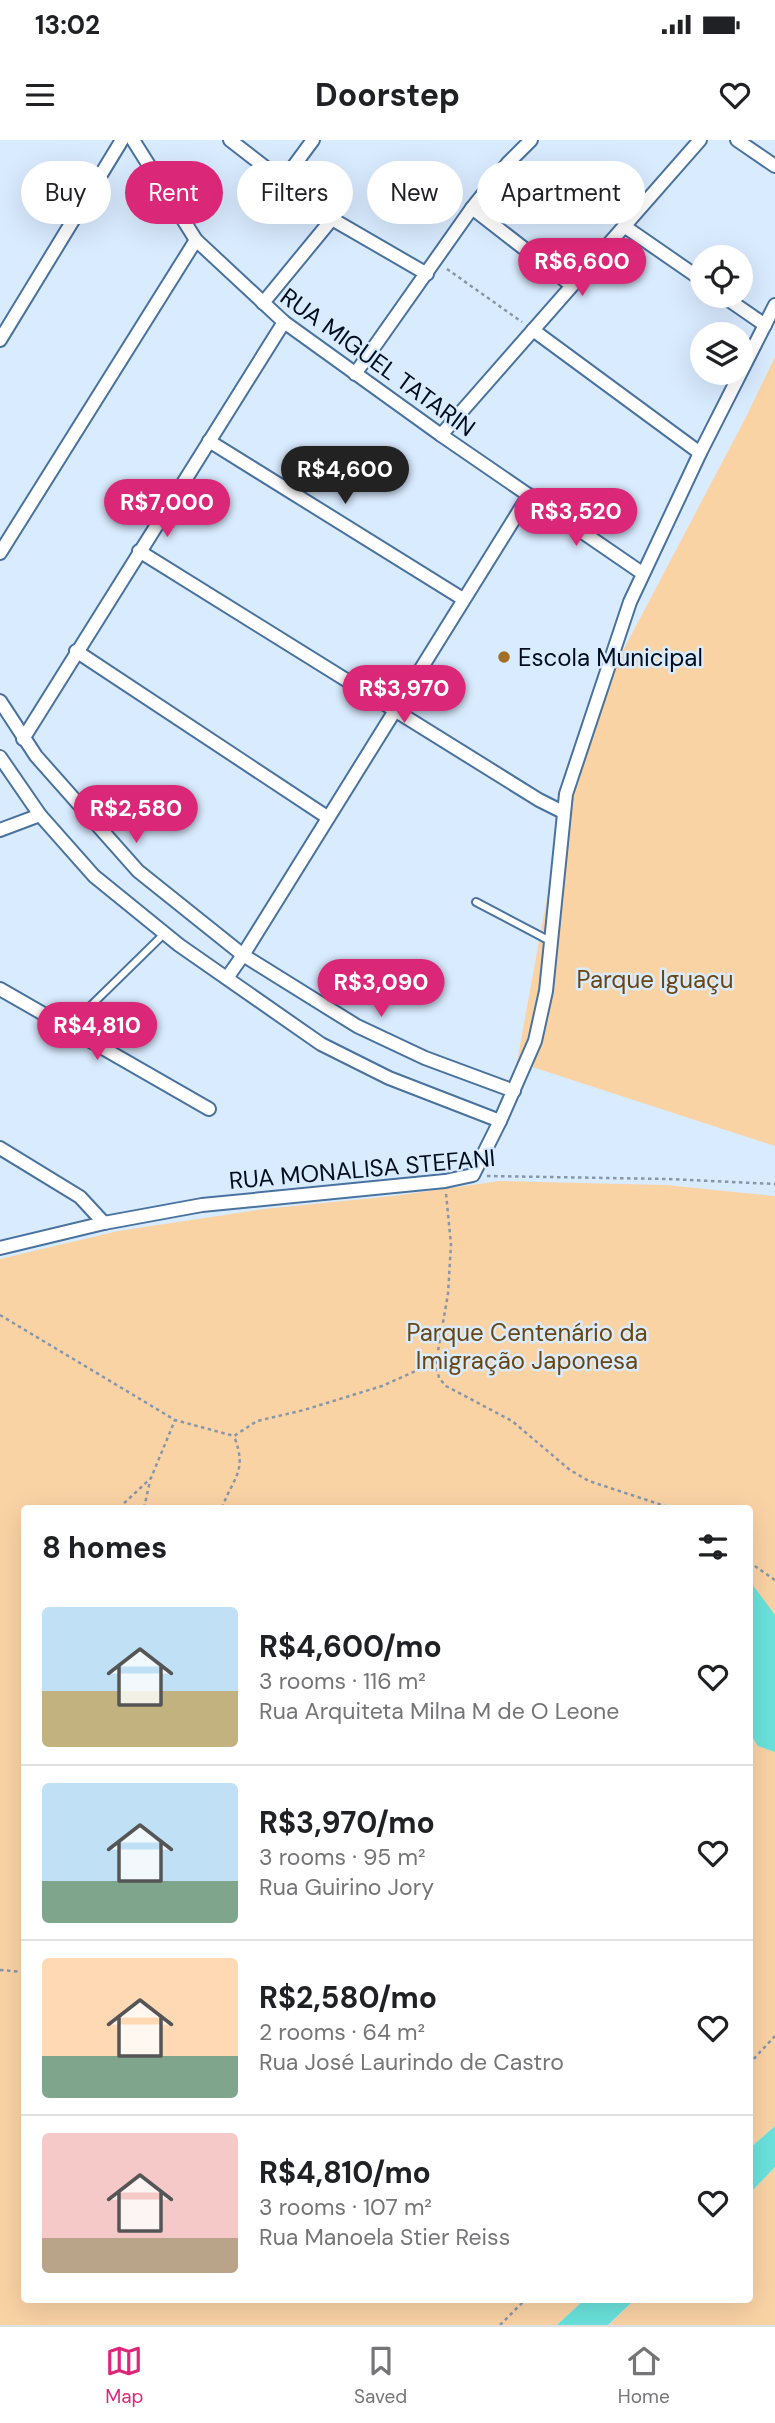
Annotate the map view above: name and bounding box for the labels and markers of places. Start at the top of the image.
pin: R$6,600 [517,239,647,298]
pin: R$4,600 [280,446,410,506]
pin: R$7,000 [102,480,232,539]
pin: R$3,520 [511,488,641,548]
place label: Escola Municipal [518,642,703,673]
marker: Escola Municipal [496,649,512,665]
pin: R$3,970 [339,666,469,725]
pin: R$2,580 [71,786,201,845]
pin: R$3,090 [316,960,446,1019]
pin: R$4,810 [32,1002,162,1062]

